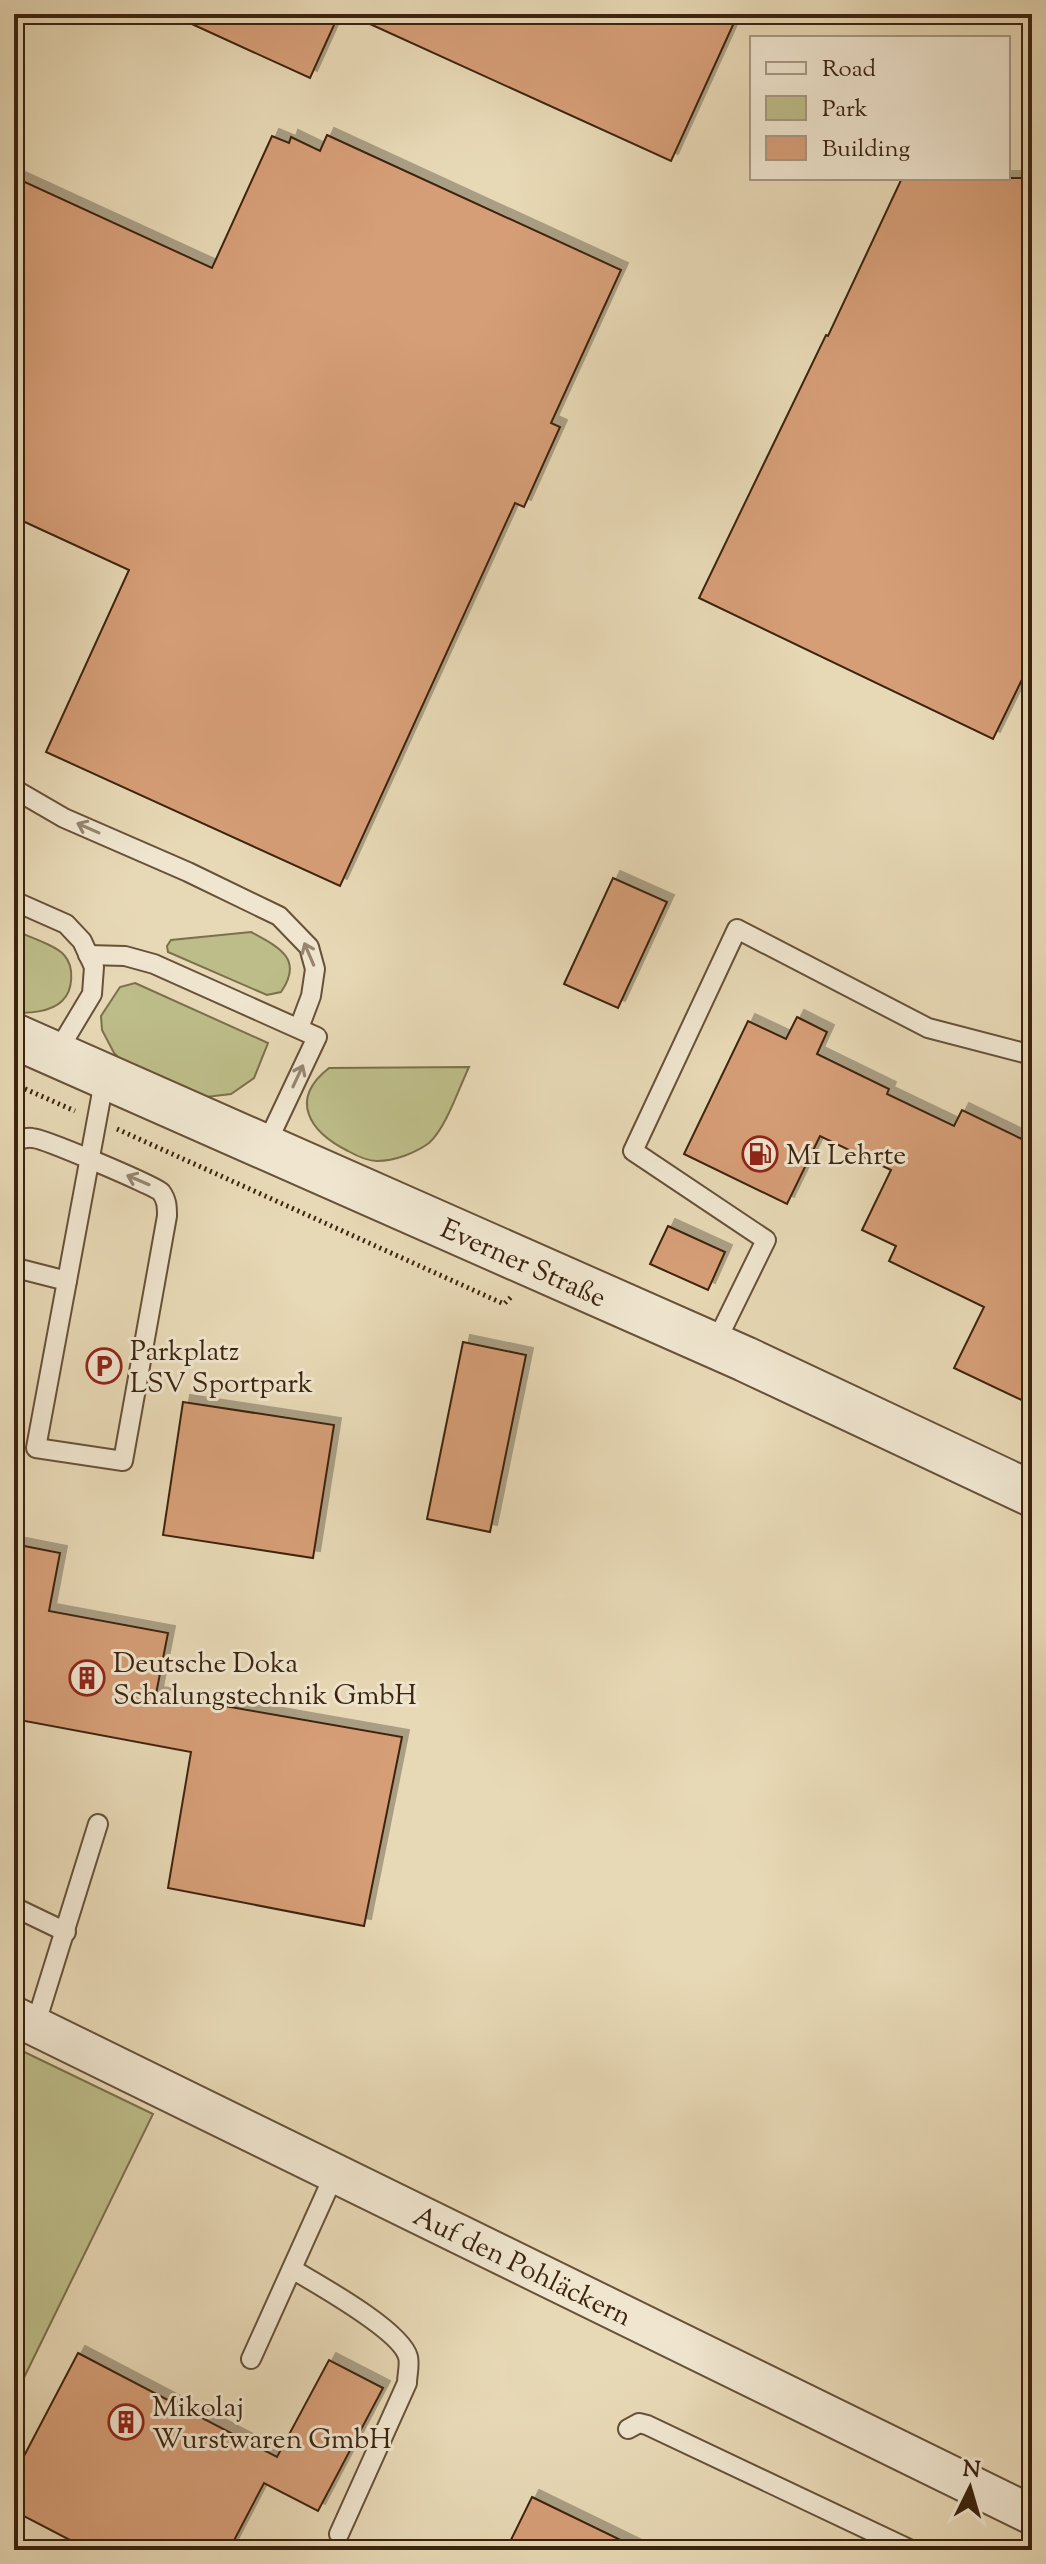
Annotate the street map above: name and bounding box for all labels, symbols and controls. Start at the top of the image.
legend [750,36,1010,180]
text: Road [822,53,876,87]
text: Park [822,93,868,127]
text: Building [822,133,911,167]
one-way arrow [76,820,100,835]
one-way arrow [301,943,316,967]
one-way arrow [291,1065,306,1089]
fuel station icon: M1 Lehrte [741,1135,779,1173]
place label: M1 Lehrte [786,1137,906,1177]
one-way arrow [126,1171,151,1186]
street label: Everner Straße [434,1210,612,1319]
place label: Parkplatz LSV Sportpark [130,1333,313,1405]
parking icon: Parkplatz LSV Sportpark [85,1347,123,1385]
place label: Deutsche Doka Schalungstechnik GmbH [113,1645,417,1717]
building icon: Deutsche Doka Schalungstechnik GmbH [68,1659,106,1697]
street label: Auf den Pohläckern [406,2197,638,2338]
place label: Mikolaj Wurstwaren GmbH [152,2389,391,2461]
building icon: Mikolaj Wurstwaren GmbH [107,2403,145,2441]
north arrow [930,2448,1010,2528]
text: N [961,2454,982,2488]

